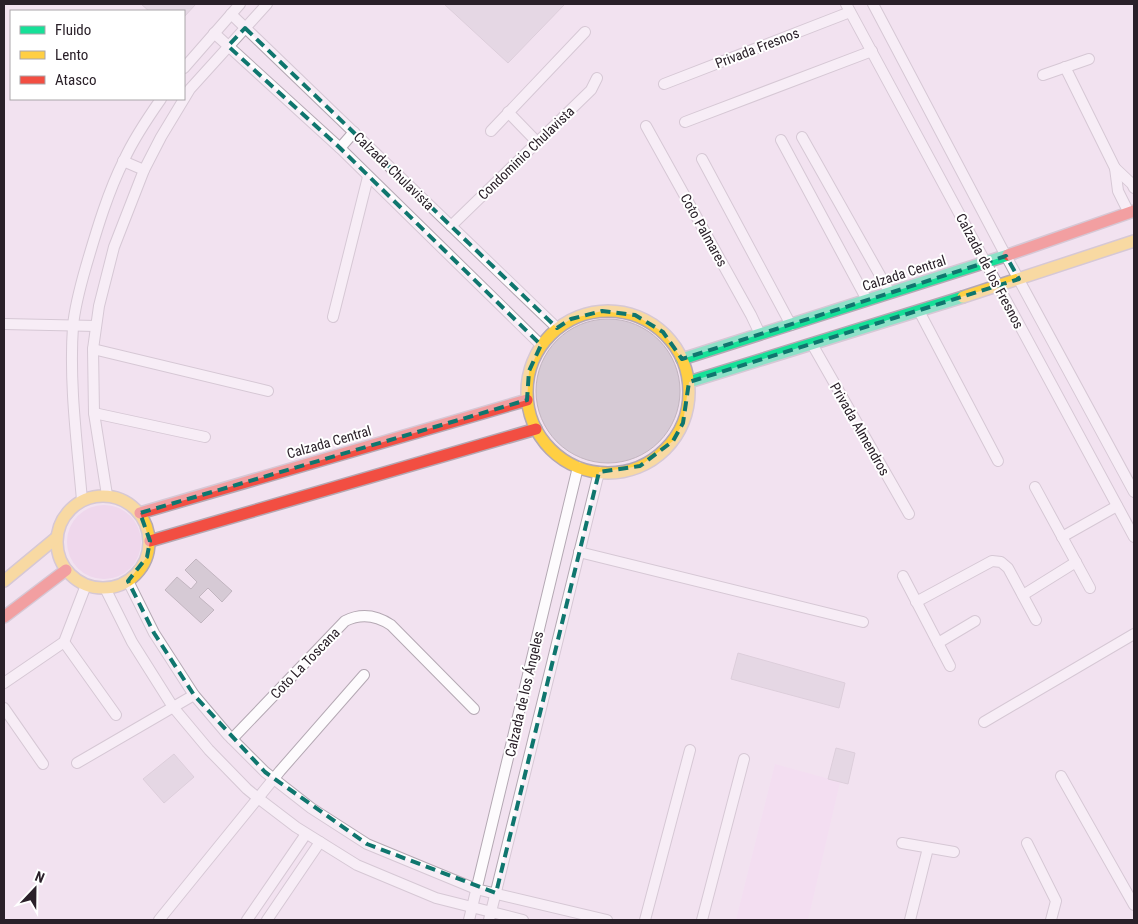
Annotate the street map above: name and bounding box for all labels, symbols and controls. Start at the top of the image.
legend [10,10,185,100]
text: Fluido [55,21,91,39]
street label: Privada Fresnos [713,25,801,71]
text: Lento [55,46,88,64]
text: Atasco [55,71,96,89]
street label: Condominio Chulavista [475,103,577,203]
street label: Calzada Chulavista [351,129,437,213]
street label: Coto Palmares [677,191,731,269]
street label: Calzada de los Fresnos [953,211,1027,331]
street label: Calzada Central [860,252,948,294]
street label: Privada Almendros [827,380,893,478]
street label: Calzada Central [285,422,373,462]
street label: Coto La Toscana [267,624,343,702]
street label: Calzada de los Ángeles [501,629,546,758]
north arrow [10,864,60,914]
text: N [33,868,47,886]

